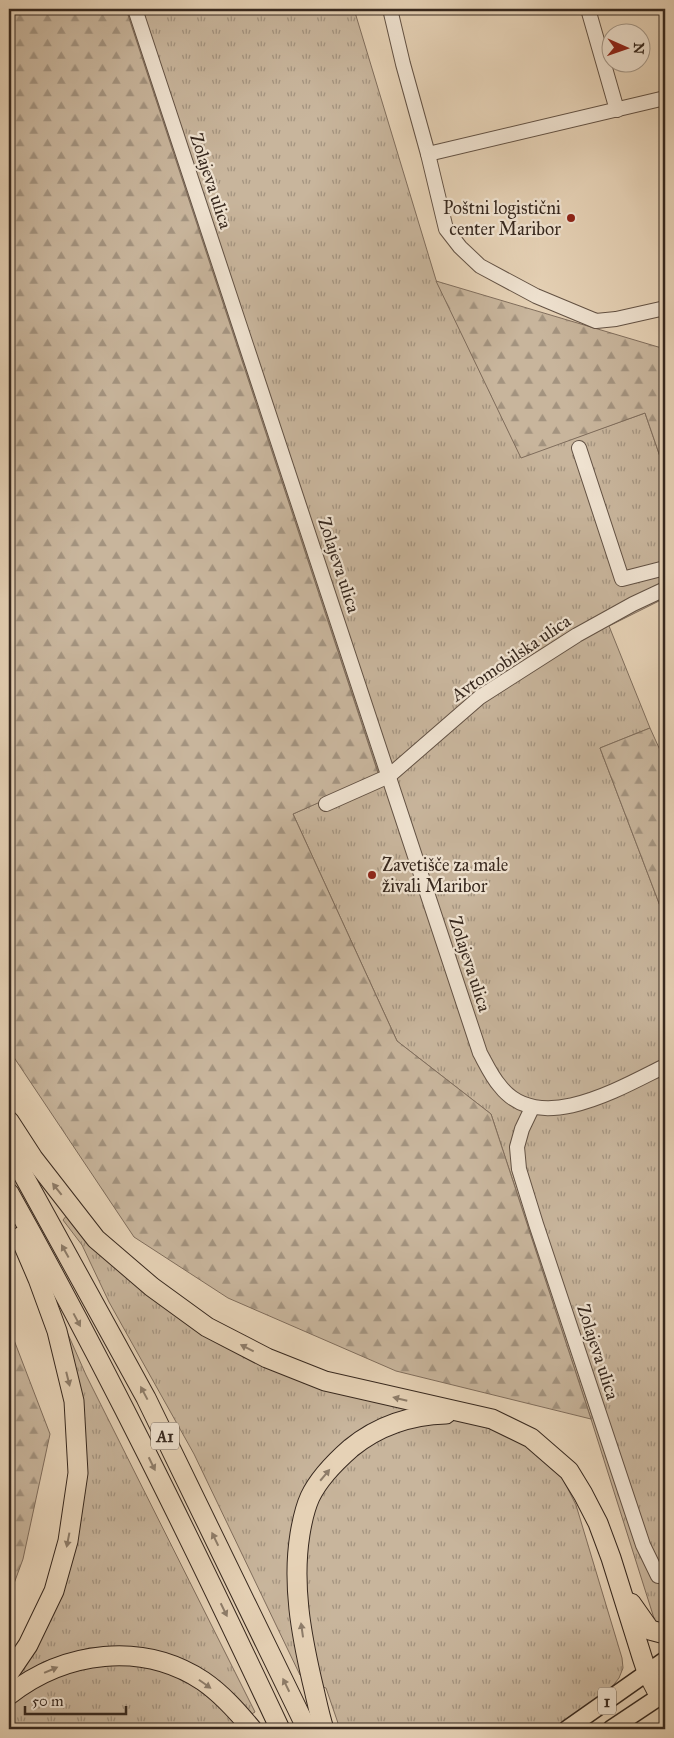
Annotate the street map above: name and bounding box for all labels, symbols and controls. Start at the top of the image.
north arrow [602,22,652,72]
text: N [630,42,647,55]
street label: Zolajeva ulica [185,130,237,232]
place label: Poštni logistični center Maribor [443,197,561,240]
marker: Poštni logistični center Maribor [565,212,577,224]
street label: Zolajeva ulica [313,514,365,616]
street label: Avtomobilska ulica [446,610,575,707]
place label: Zavetišče za male živali Maribor [382,854,508,897]
marker: Zavetišče za male živali Maribor [366,869,378,881]
street label: Zolajeva ulica [444,913,496,1015]
one-way arrow [52,1182,62,1196]
one-way arrow [61,1244,70,1257]
street label: Zolajeva ulica [572,1301,624,1403]
one-way arrow [73,1312,81,1327]
one-way arrow [240,1344,254,1352]
one-way arrow [65,1371,73,1386]
one-way arrow [139,1386,148,1400]
one-way arrow [393,1395,408,1403]
road number: A1 [151,1422,179,1450]
one-way arrow [148,1457,156,1471]
one-way arrow [319,1469,331,1481]
one-way arrow [64,1532,72,1547]
one-way arrow [211,1532,219,1546]
one-way arrow [220,1602,228,1617]
one-way arrow [298,1622,306,1638]
one-way arrow [44,1666,58,1674]
one-way arrow [198,1678,211,1689]
one-way arrow [282,1678,290,1692]
scale bar [25,1683,126,1715]
road number: 1 [598,1688,616,1714]
text: 50 m [32,1692,64,1710]

